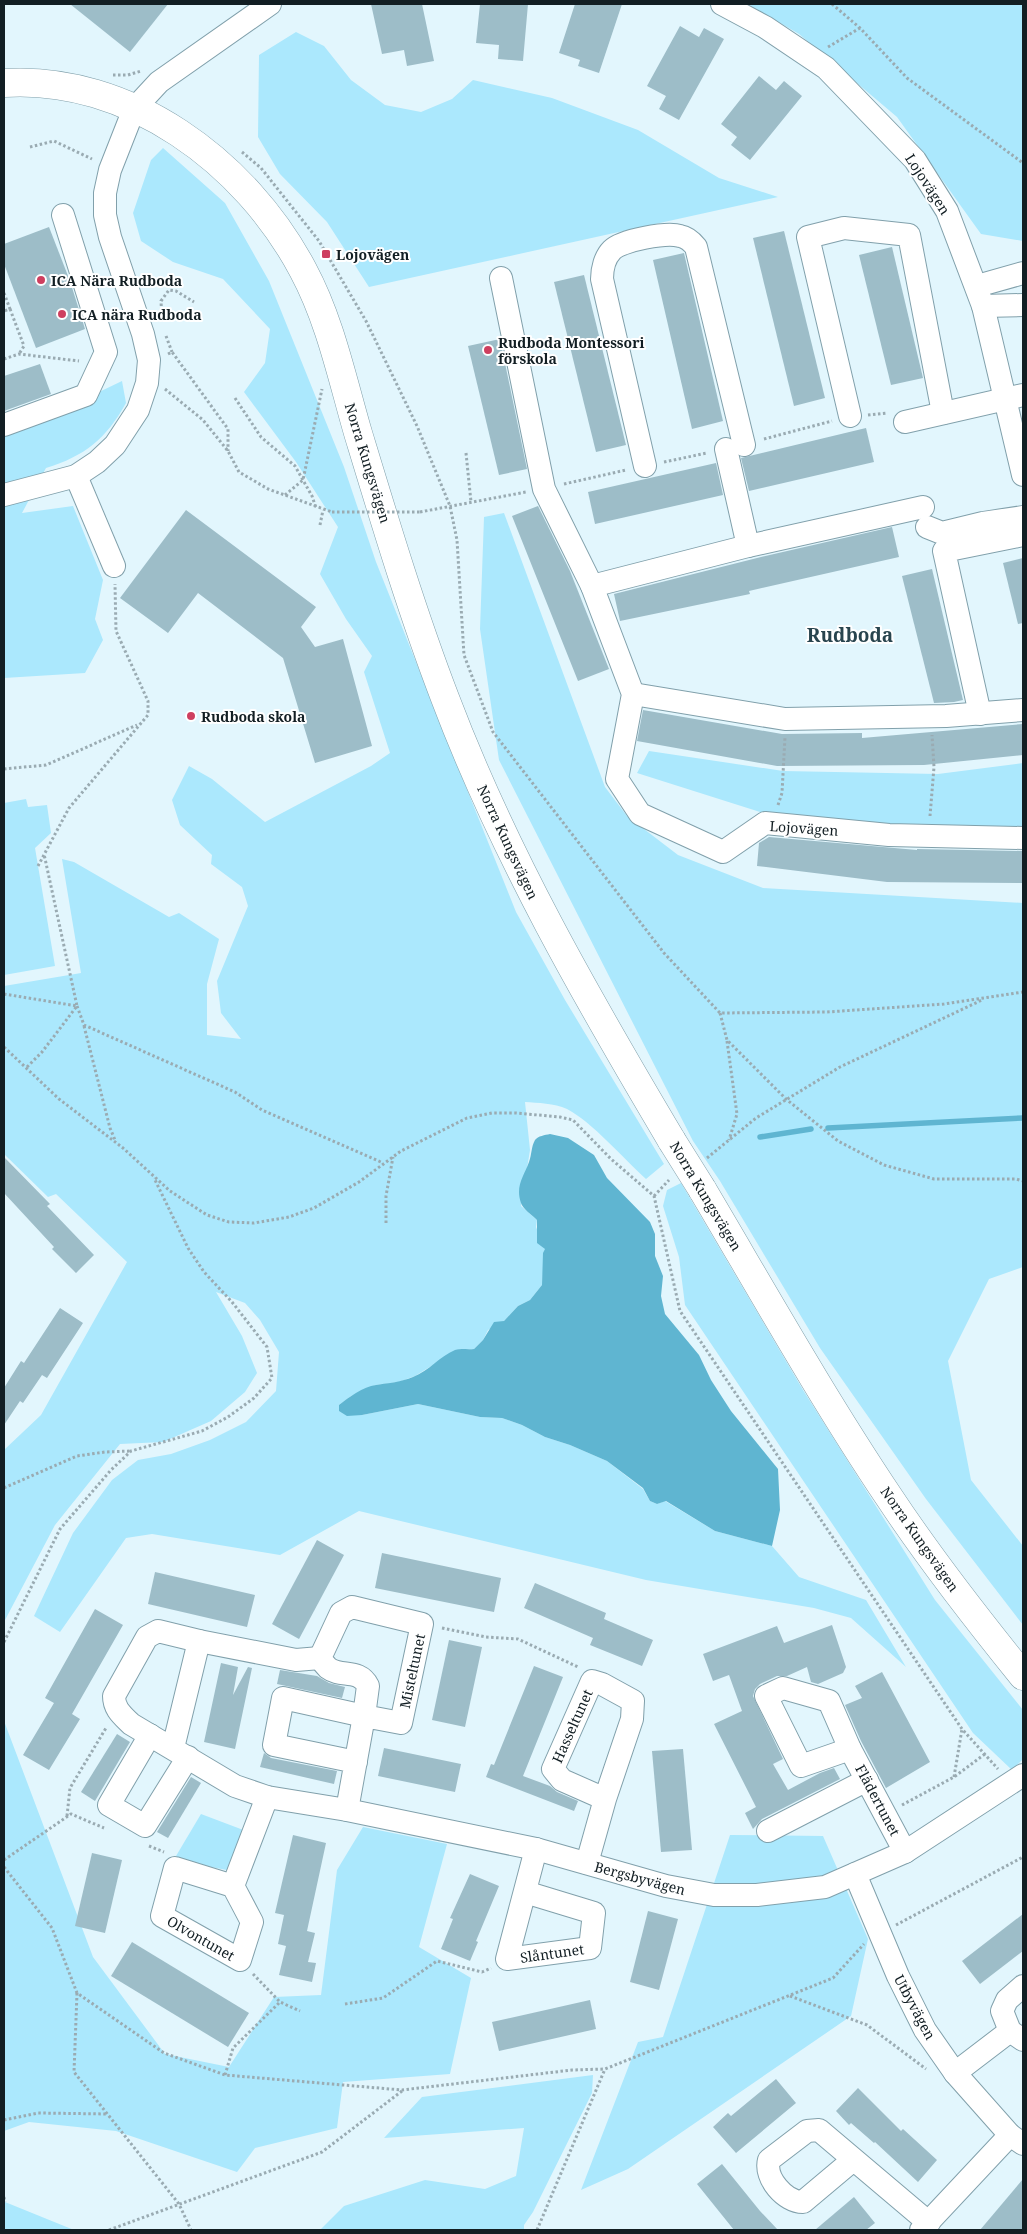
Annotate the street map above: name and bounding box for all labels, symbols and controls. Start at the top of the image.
street label: Lojovägen [901,150,955,218]
place label: Lojovägen [336,245,409,264]
marker: Lojovägen [320,248,332,260]
place label: ICA Nära Rudboda [51,271,182,290]
marker: ICA Nära Rudboda [35,274,47,286]
place label: ICA nära Rudboda [72,305,202,324]
marker: ICA nära Rudboda [56,308,68,320]
place label: Rudboda Montessori förskola [498,333,645,368]
marker: Rudboda Montessori förskola [482,344,494,356]
street label: Norra Kungsvägen [341,401,395,525]
district label: Rudboda [807,622,893,648]
place label: Rudboda skola [201,707,306,726]
marker: Rudboda skola [185,710,197,722]
street label: Norra Kungsvägen [473,782,543,902]
street label: Lojovägen [769,816,839,840]
street label: Norra Kungsvägen [666,1138,746,1254]
street label: Norra Kungsvägen [877,1483,963,1595]
street label: Misteltunet [395,1632,429,1710]
street label: Hasseltunet [547,1686,597,1766]
street label: Flädertunet [851,1761,905,1839]
street label: Bergsbyvägen [592,1857,688,1899]
street label: Olvontunet [164,1911,238,1965]
street label: Slåntunet [519,1939,585,1967]
street label: Utbyvägen [890,1971,940,2043]

